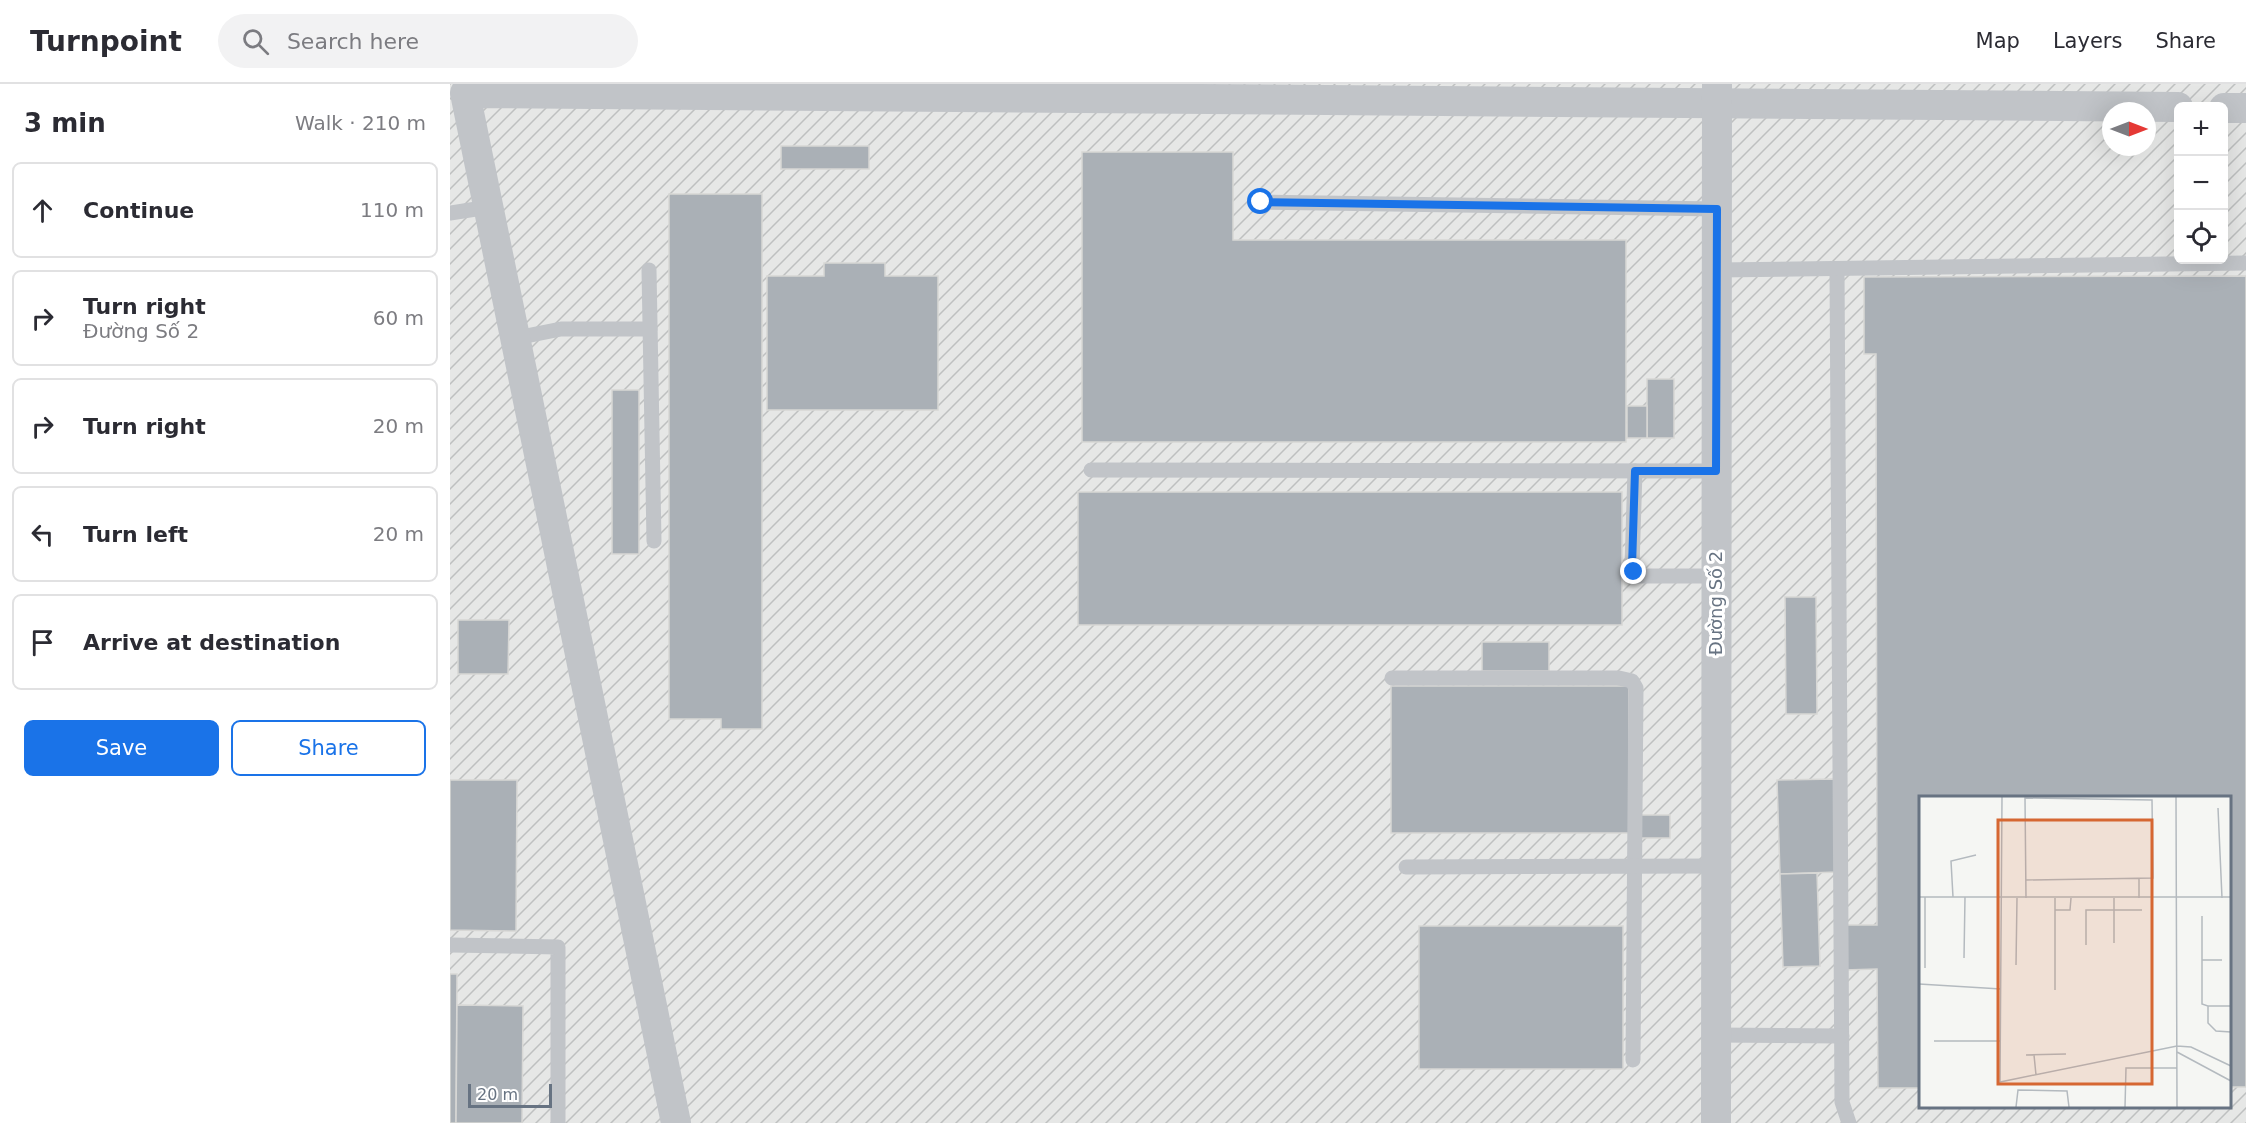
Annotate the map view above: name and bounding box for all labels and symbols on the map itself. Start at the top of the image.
north arrow [2102,102,2156,156]
route start [1247,188,1273,214]
street label: Đường Số 2 [1705,551,1726,655]
route end [1620,558,1646,584]
inset map [1919,796,2231,1108]
scale bar [468,1081,552,1108]

